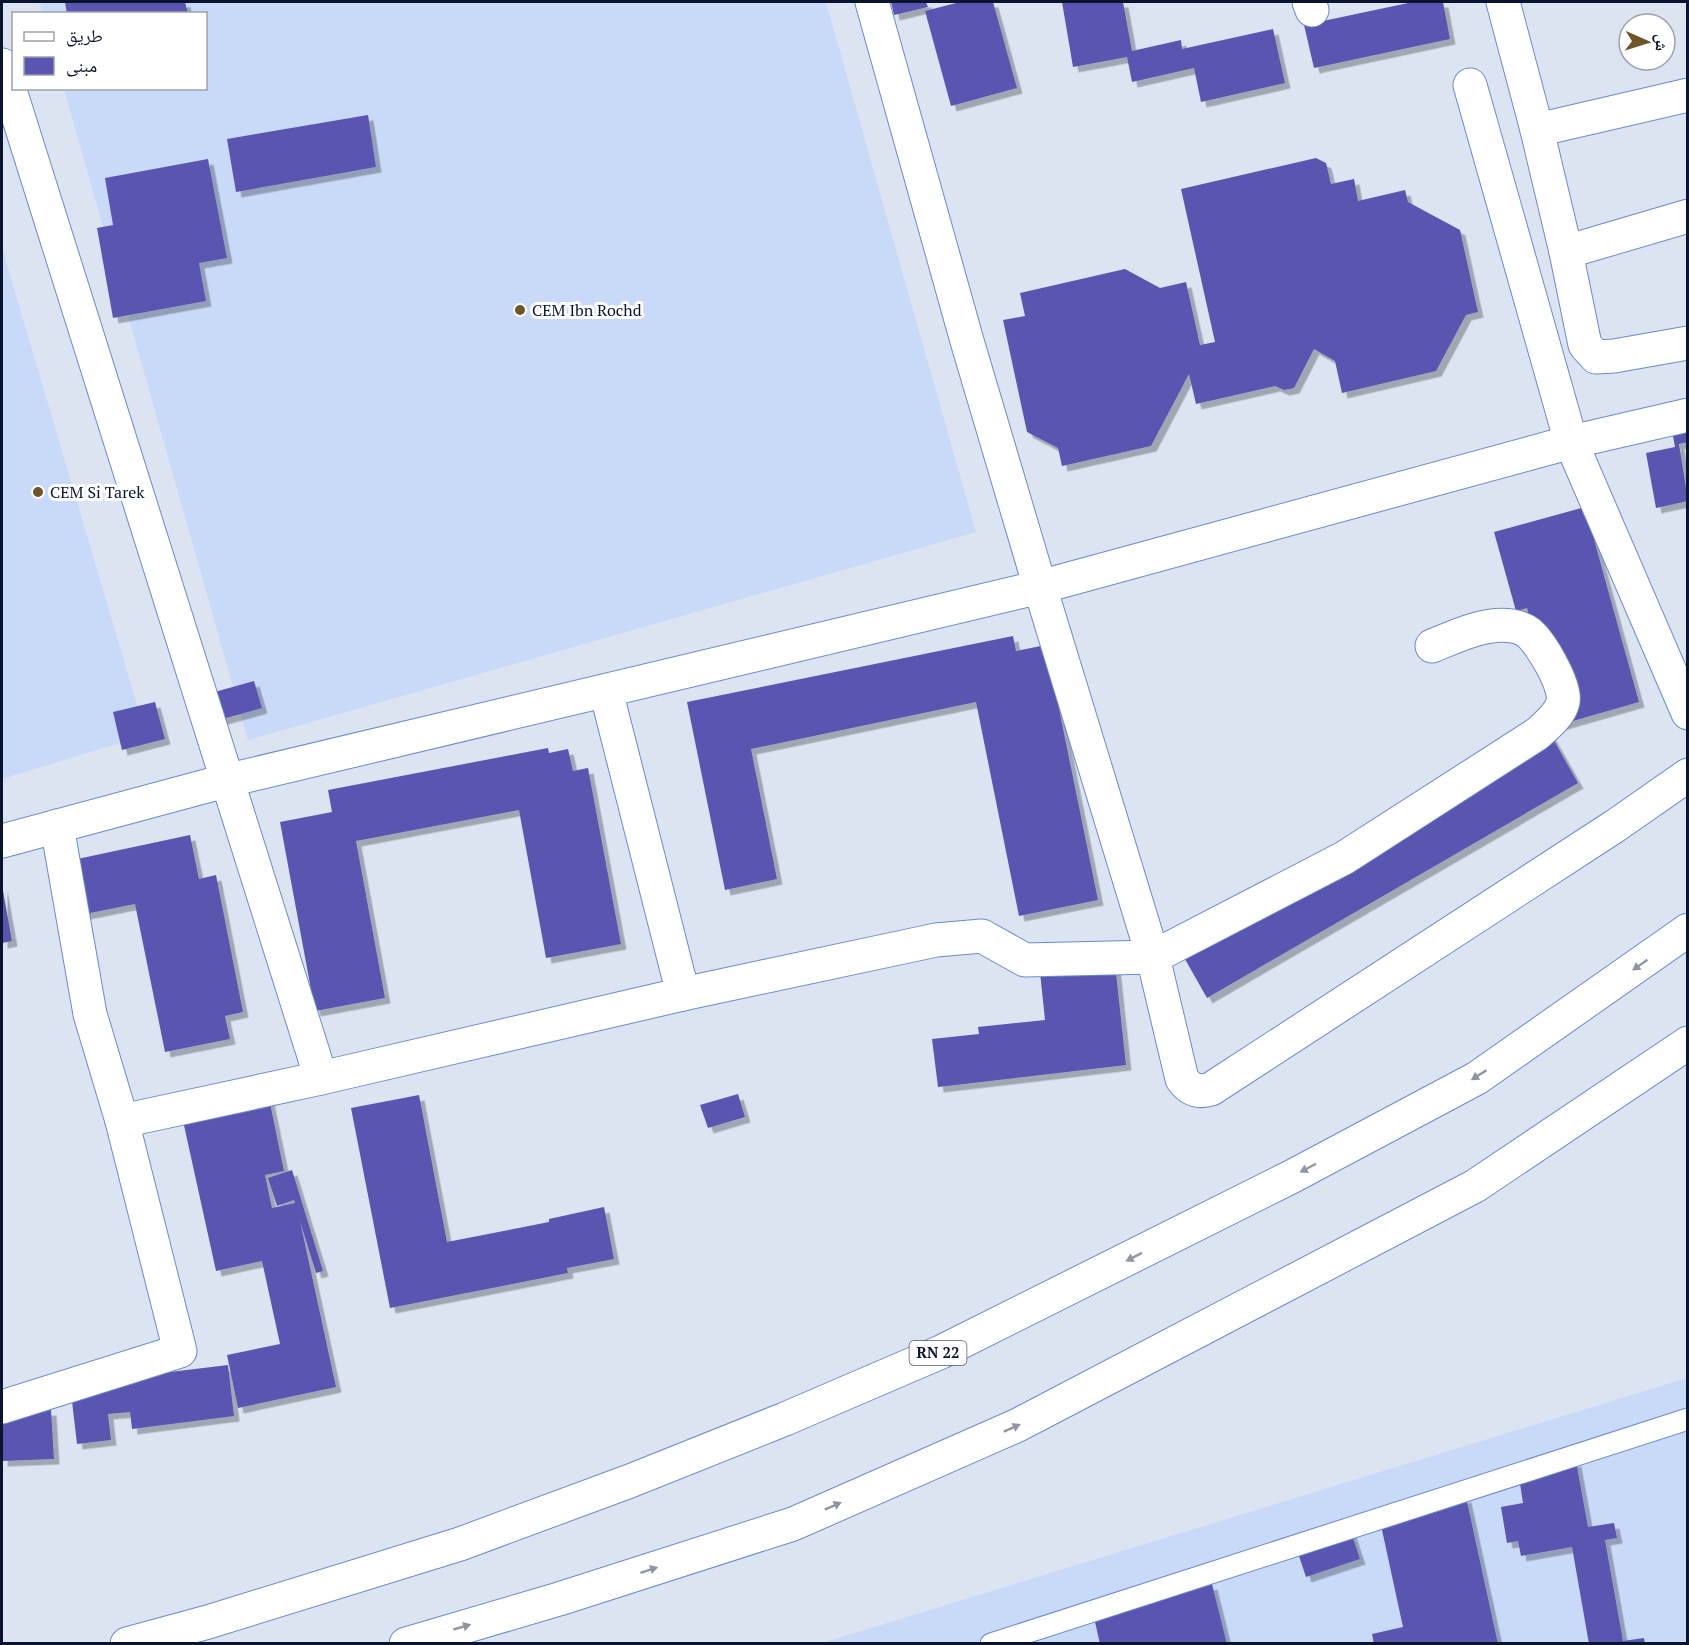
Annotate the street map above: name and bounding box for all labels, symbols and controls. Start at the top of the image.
legend [12,12,207,90]
north arrow [1617,12,1677,72]
text: طريق [66,23,103,47]
text: ش [1651,34,1673,52]
text: مبنى [66,53,97,77]
place label: CEM Ibn Rochd [532,299,642,321]
marker: CEM Ibn Rochd [513,303,527,317]
place label: CEM Si Tarek [50,481,145,503]
marker: CEM Si Tarek [31,485,45,499]
one-way arrow [1633,959,1649,971]
one-way arrow [1471,1070,1488,1081]
one-way arrow [1299,1163,1316,1173]
one-way arrow [1126,1252,1143,1261]
road number: RN 22 [910,1341,966,1365]
one-way arrow [1003,1423,1021,1433]
one-way arrow [824,1501,842,1511]
one-way arrow [640,1565,658,1574]
one-way arrow [453,1622,471,1631]

